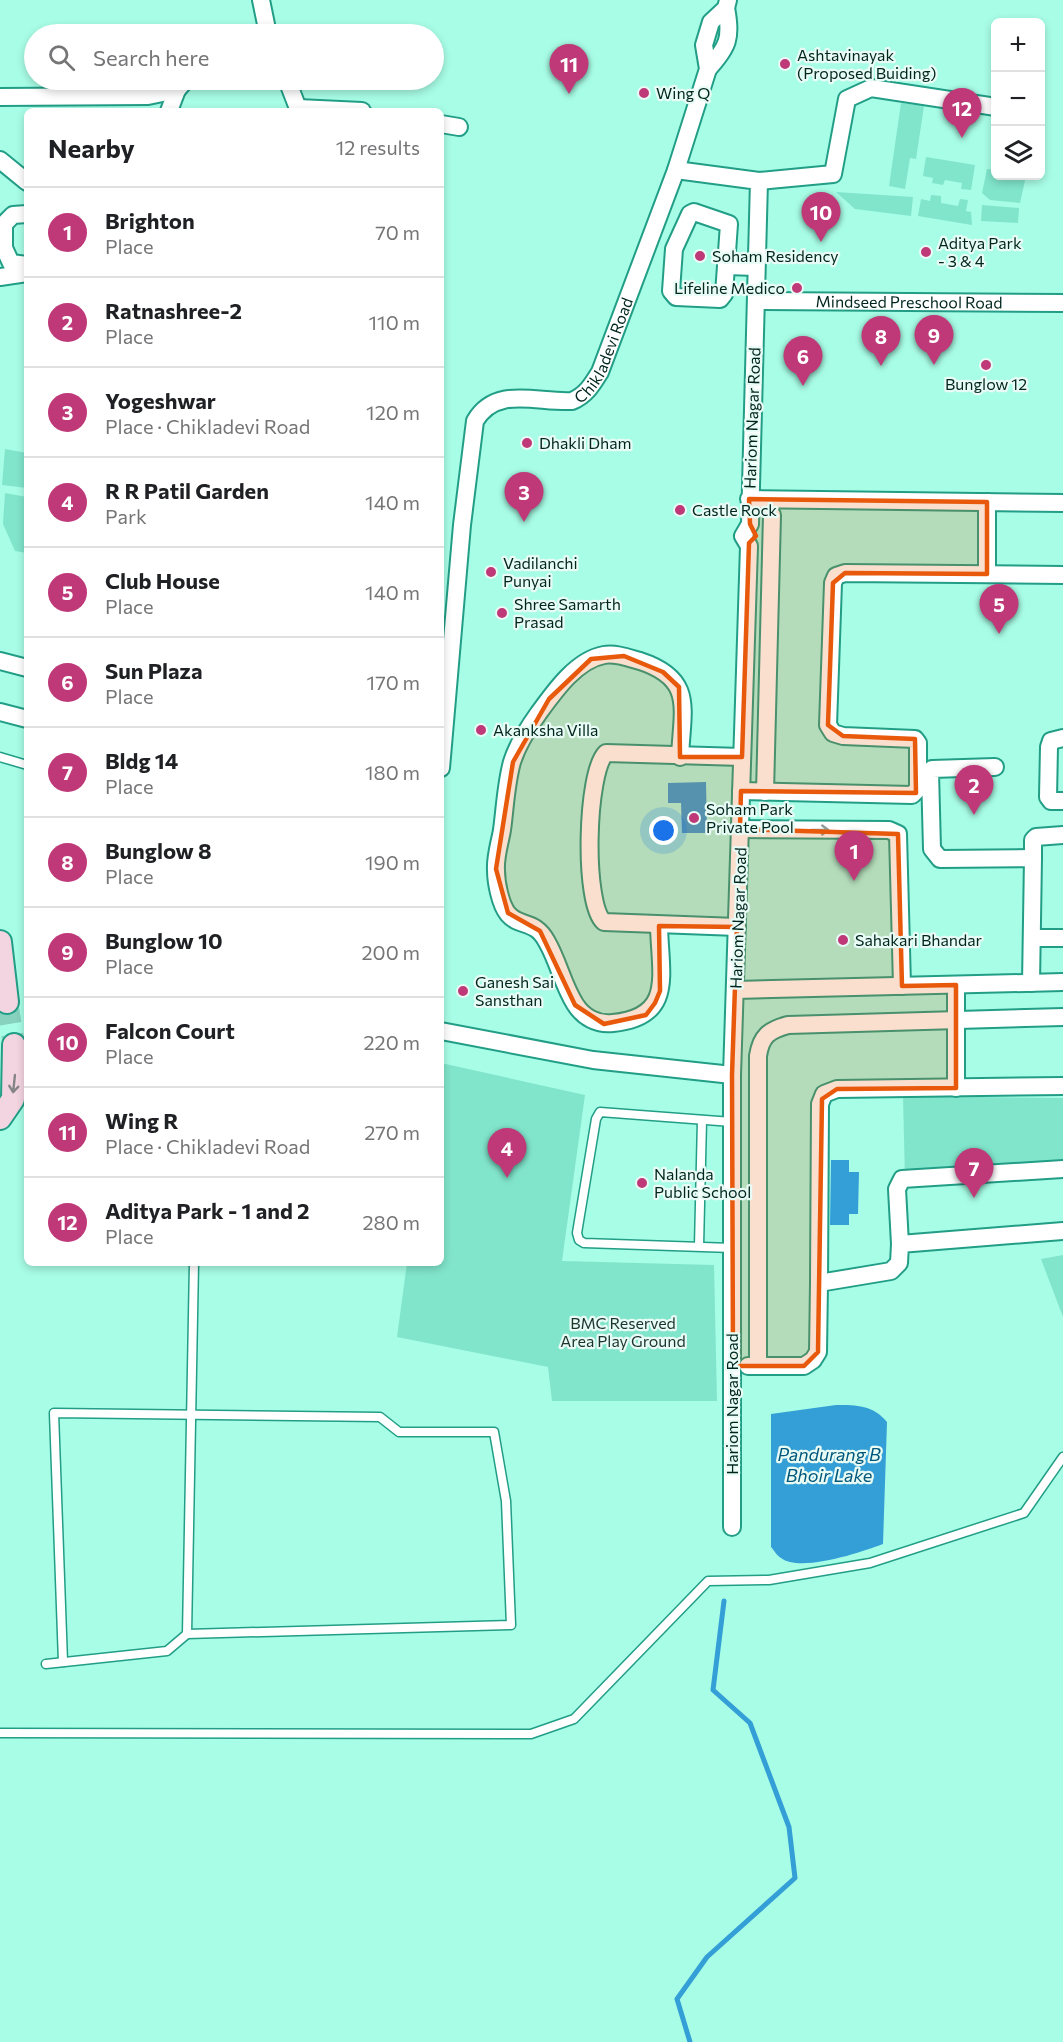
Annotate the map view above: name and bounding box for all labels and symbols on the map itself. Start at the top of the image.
pin: 11 [550,44,588,94]
place label: Ashtavinayak (Proposed Buiding) [797,45,937,82]
marker: Ashtavinayak (Proposed Buiding) [778,57,792,71]
place label: Wing Q [656,83,710,102]
marker: Wing Q [637,86,651,100]
pin: 12 [942,88,982,138]
pin: 10 [802,192,840,242]
place label: Aditya Park - 3 & 4 [938,233,1022,270]
marker: Aditya Park - 3 & 4 [919,245,933,259]
place label: Soham Residency [712,246,839,265]
marker: Soham Residency [693,249,707,263]
place label: Lifeline Medico [674,278,785,297]
marker: Lifeline Medico [790,281,804,295]
street label: Mindseed Preschool Road [815,291,1003,312]
street label: Chikladevi Road [570,295,636,407]
pin: 8 [862,316,900,366]
pin: 9 [914,316,954,365]
pin: 6 [784,336,822,386]
street label: Hariom Nagar Road [740,347,763,489]
marker: Bunglow 12 [979,358,993,372]
place label: Bunglow 12 [945,374,1027,393]
place label: Dhakli Dham [539,433,632,452]
marker: Dhakli Dham [520,436,534,450]
pin: 3 [504,472,544,522]
place label: Castle Rock [692,500,777,519]
marker: Castle Rock [673,503,687,517]
place label: Vadilanchi Punyai [503,553,578,590]
marker: Vadilanchi Punyai [484,565,498,579]
pin: 5 [980,584,1018,634]
place label: Shree Samarth Prasad [514,594,621,631]
marker: Shree Samarth Prasad [495,606,509,620]
place label: Akanksha Villa [493,720,598,739]
marker: Akanksha Villa [474,723,488,737]
pin: 2 [954,766,994,815]
place label: Soham Park Private Pool [706,799,794,836]
marker: Soham Park Private Pool [687,811,701,825]
your location [649,816,678,845]
one-way arrow [809,824,829,836]
pin: 1 [834,832,874,881]
street label: Hariom Nagar Road [726,847,749,989]
place label: Sahakari Bhandar [855,930,983,949]
marker: Sahakari Bhandar [836,933,850,947]
place label: Ganesh Sai Sansthan [475,972,554,1009]
marker: Ganesh Sai Sansthan [456,984,470,998]
one-way arrow [8,1073,19,1093]
pin: 4 [488,1128,526,1178]
pin: 7 [954,1148,994,1198]
place label: Nalanda Public School [654,1164,751,1201]
marker: Nalanda Public School [635,1176,649,1190]
park label: BMC Reserved Area Play Ground [560,1313,686,1350]
street label: Hariom Nagar Road [722,1333,741,1475]
water label: Pandurang B Bhoir Lake [777,1443,881,1486]

